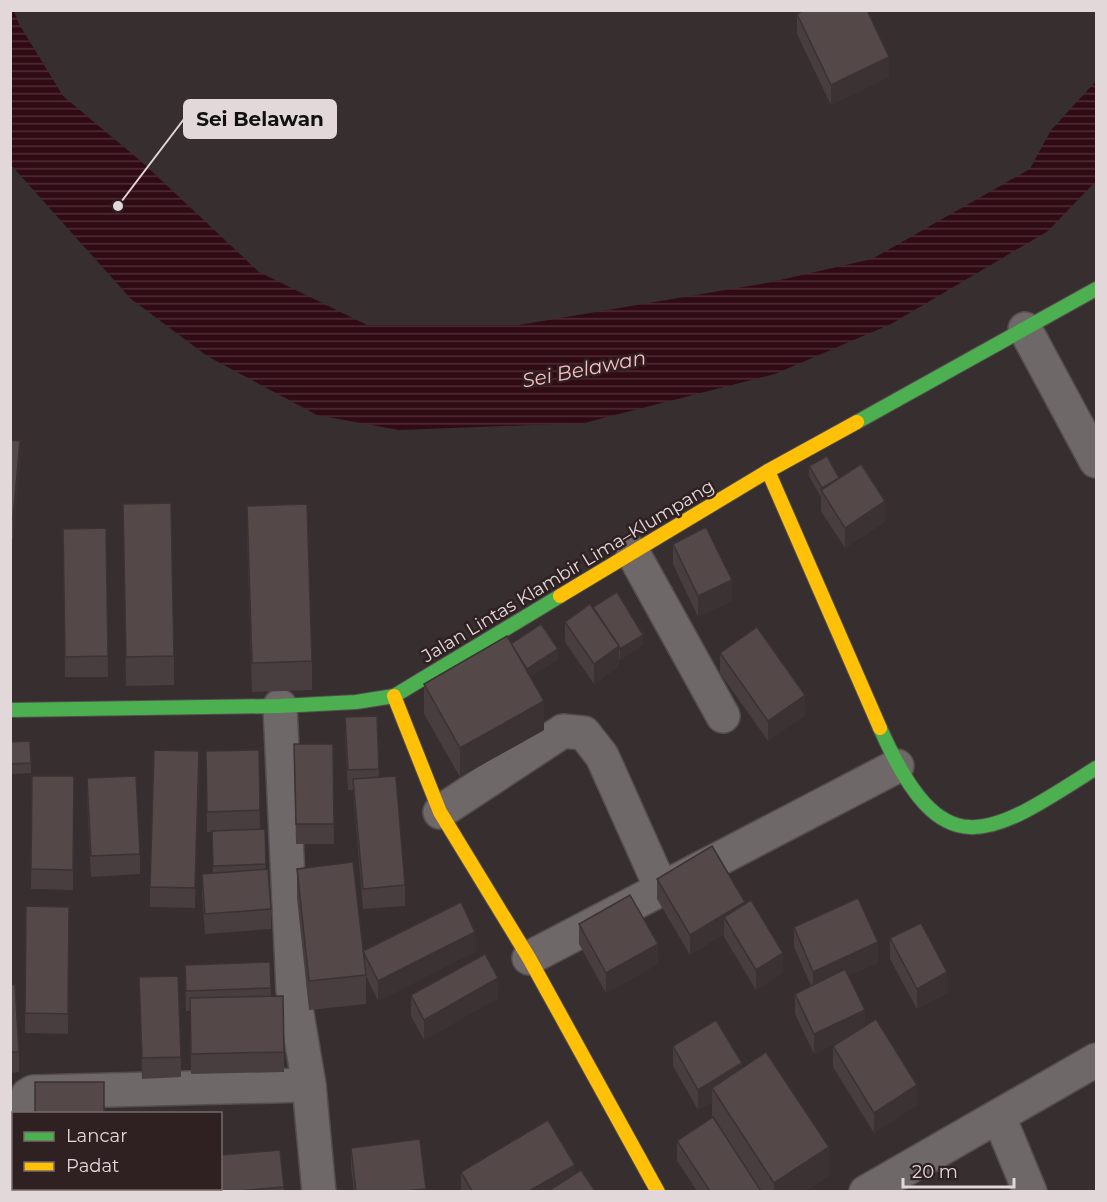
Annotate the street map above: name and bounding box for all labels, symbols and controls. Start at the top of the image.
callout: Sei Belawan [184,100,336,138]
text: Sei Belawan [196,107,324,131]
water label: Sei Belawan [520,345,648,393]
street label: Jalan Lintas Klambir Lima–Klumpang [417,475,718,668]
legend [12,1112,222,1190]
text: Lancar [66,1125,127,1147]
scale bar [903,1151,1014,1189]
text: Padat [66,1155,119,1177]
text: 20 m [912,1161,958,1183]

